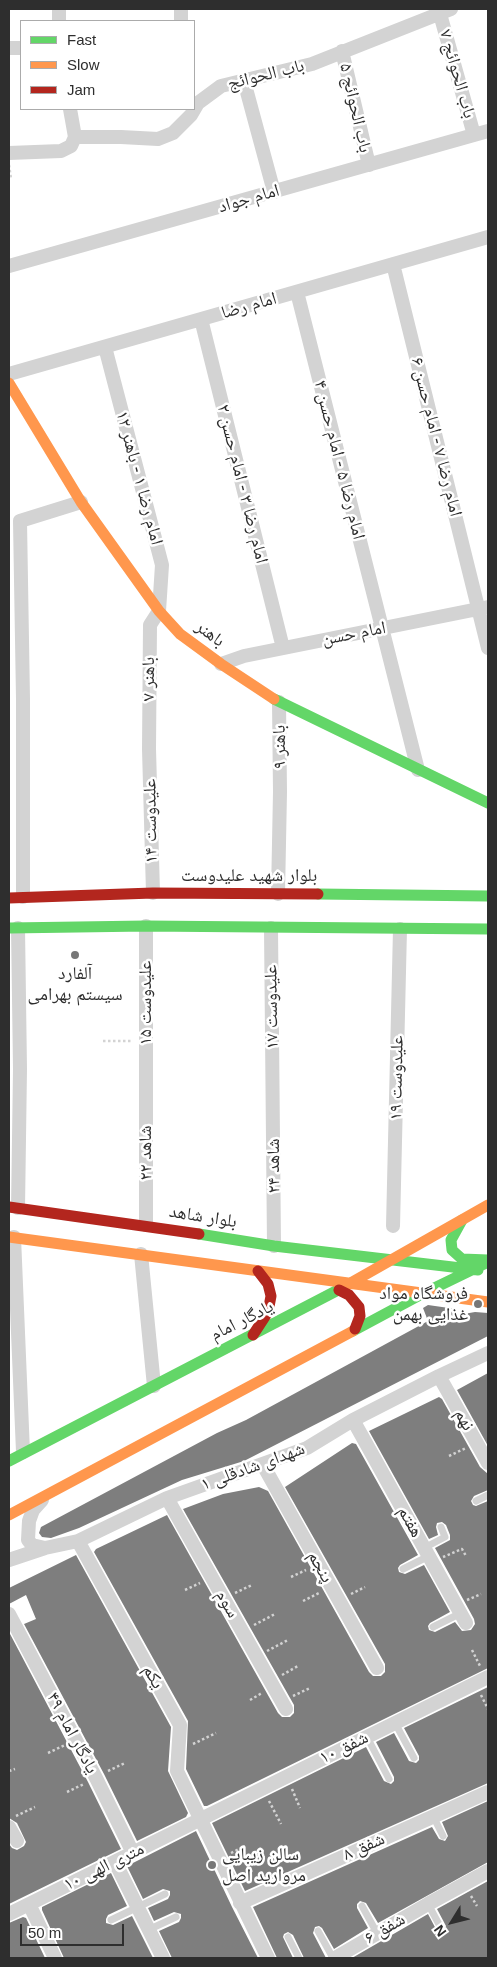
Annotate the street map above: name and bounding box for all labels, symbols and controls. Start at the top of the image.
legend [20,20,195,110]
street label: باب الحوائج ۷ [434,27,480,121]
text: Fast [67,31,96,48]
street label: باب الحوائج [225,55,307,95]
text: Slow [67,56,100,73]
street label: باب الحوائج ۵ [334,61,376,155]
text: Jam [67,81,95,98]
street label: امام جواد [216,180,282,218]
street label: امام رضا [219,288,279,324]
street label: امام رضا ۷ - امام حسن ۶ [406,355,466,519]
street label: امام رضا ۵ - امام حسن ۴ [309,378,369,542]
street label: امام رضا ۳ - امام حسن ۲ [212,402,272,566]
street label: امام رضا ۱ - باهنر ۱۲ [111,409,167,547]
street label: باهنر [191,616,229,652]
street label: امام حسن [320,617,388,651]
street label: باهنر ۷ [138,657,160,701]
street label: باهنر ۹ [269,725,291,769]
street label: علیدوست ۱۴ [139,778,163,864]
street label: بلوار شهید علیدوست [181,865,317,887]
marker: آلفارد سیستم بهرامی [69,949,81,961]
street label: علیدوست ۱۵ [135,961,157,1045]
place label: آلفارد سیستم بهرامی [27,963,123,1006]
street label: علیدوست ۱۷ [260,964,284,1050]
street label: علیدوست ۱۹ [385,1035,409,1121]
street label: شاهد ۲۲ [135,1125,157,1181]
street label: شاهد ۲۴ [263,1138,285,1194]
street label: بلوار شاهد [168,1201,238,1233]
place label: فروشگاه مواد غذایی بهمن [379,1283,468,1326]
street label: یادگار امام [207,1296,277,1346]
marker: فروشگاه مواد غذایی بهمن [472,1298,484,1310]
street label: نهم [449,1405,479,1435]
street label: شهدای شادقلی ۱ [198,1438,308,1496]
street label: هفتم [393,1503,427,1541]
street label: پنجم [303,1547,337,1587]
street label: سوم [210,1586,244,1622]
street label: یکم [138,1661,168,1693]
street label: یادگار امام ۴۹ [42,1689,102,1777]
street label: شفق ۱۰ [316,1727,372,1769]
street label: شفق ۸ [340,1828,388,1866]
street label: ۱۰ متری الهی [60,1838,148,1896]
place label: سالن زیبایی مروارید اصل [222,1844,306,1886]
marker: سالن زیبایی مروارید اصل [206,1859,218,1871]
north arrow [427,1897,477,1947]
street label: شفق ۶ [361,1909,409,1949]
scale bar [22,1914,126,1946]
text: N [430,1922,449,1940]
text: 50 m [28,1924,61,1941]

